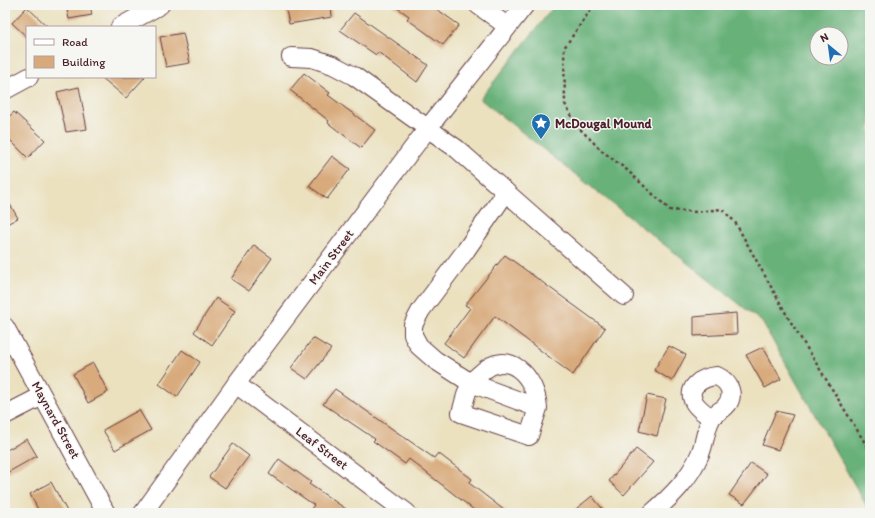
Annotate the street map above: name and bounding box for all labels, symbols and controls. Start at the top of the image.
legend [26,26,156,78]
north arrow [809,26,849,66]
text: N [818,30,831,45]
text: Road [62,35,88,49]
text: Building [62,55,106,69]
place icon: McDougal Mound [530,112,552,140]
place label: McDougal Mound [555,116,653,132]
street label: Main Street [305,226,357,288]
street label: Maynard Street [29,379,83,461]
street label: Leaf Street [293,423,351,473]

